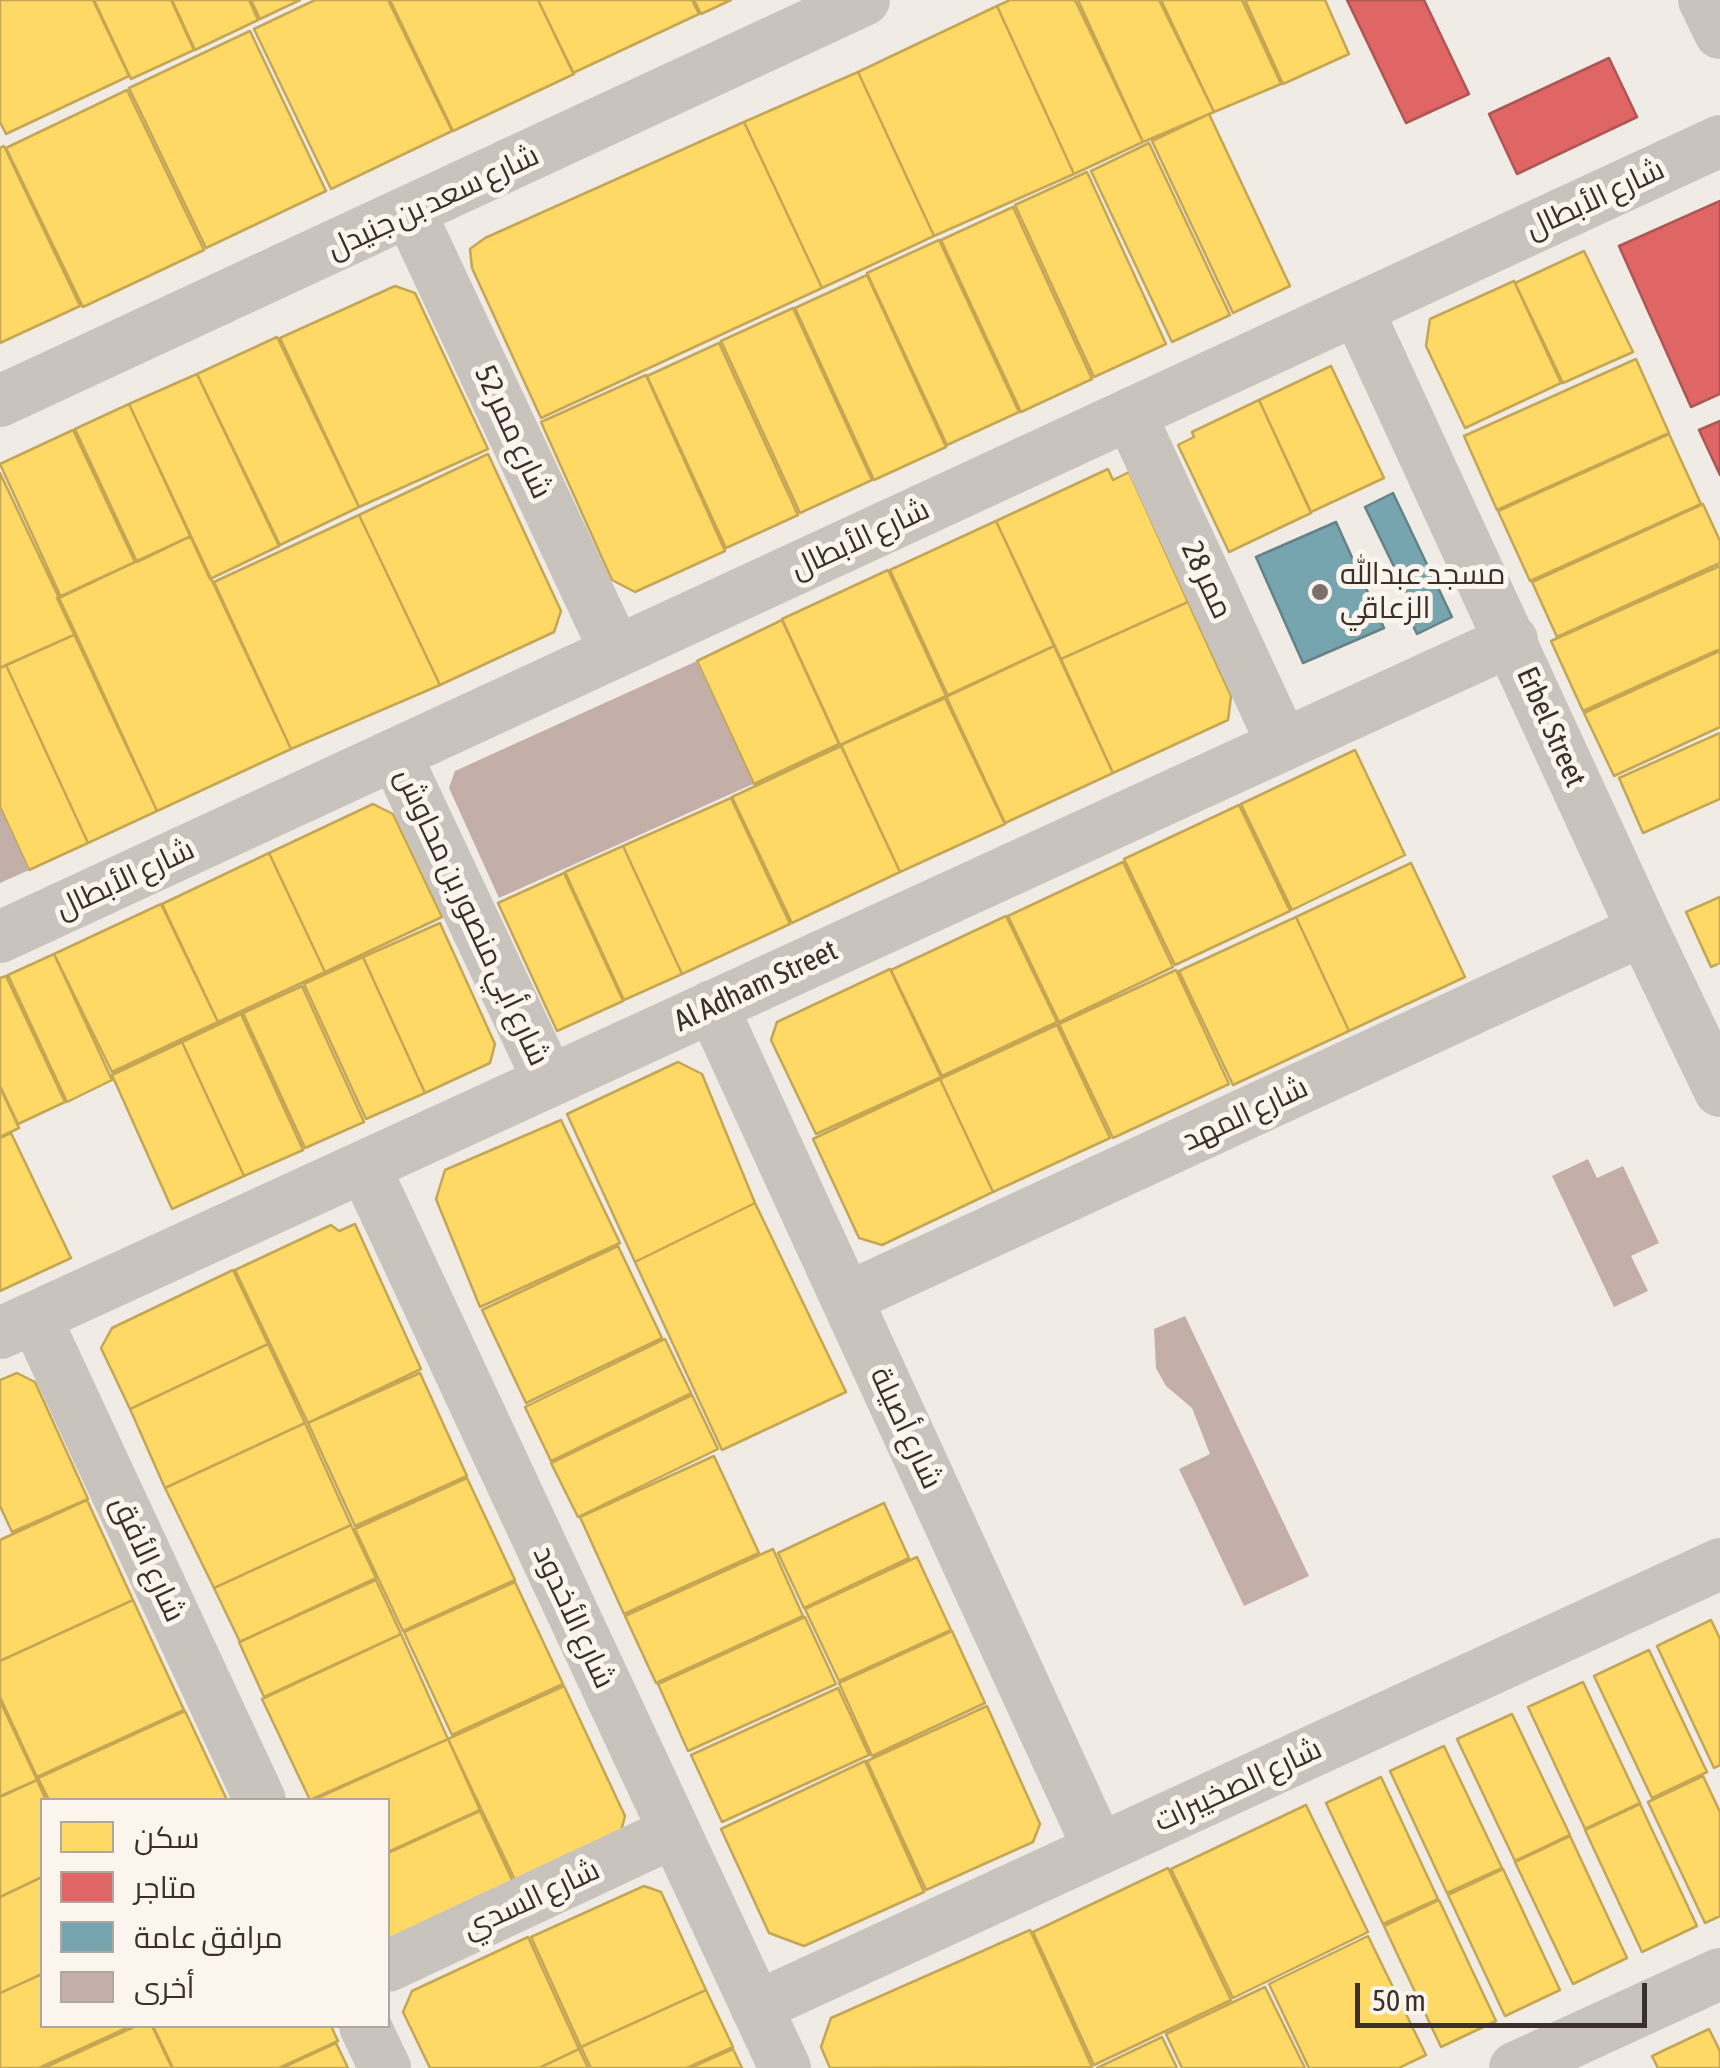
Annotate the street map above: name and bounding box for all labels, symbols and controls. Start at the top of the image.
street label: شارع سعد بن جنيدل [321,137,545,267]
street label: شارع الأبطال [1520,151,1670,247]
street label: شارع ممر 52 [466,360,560,504]
street label: شارع الأبطال [785,491,935,587]
street label: ممر 28 [1174,536,1240,624]
place label: مسجد عبدالله الزعاقي [1340,557,1506,628]
marker: مسجد عبدالله الزعاقي [1309,581,1331,603]
street label: Erbel Street [1509,662,1593,792]
street label: شارع أبي منصور بن محاوش [387,763,557,1071]
street label: شارع الأبطال [50,831,200,927]
street label: Al Adham Street [669,933,843,1039]
street label: شارع المهد [1176,1069,1314,1159]
street label: شارع أصيلة [862,1361,950,1495]
street label: شارع الأفق [103,1490,193,1628]
street label: شارع الأخدود [525,1540,623,1694]
street label: شارع الصخيبرات [1149,1731,1327,1839]
legend [40,1798,390,2028]
text: سكن [134,1820,200,1854]
street label: شارع السدي [457,1852,605,1946]
text: متاجر [134,1870,197,1904]
text: مرافق عامة [134,1920,283,1954]
scale bar [1360,1963,1652,2025]
text: أخرى [134,1970,195,2004]
text: 50 m [1372,1983,1426,2017]

